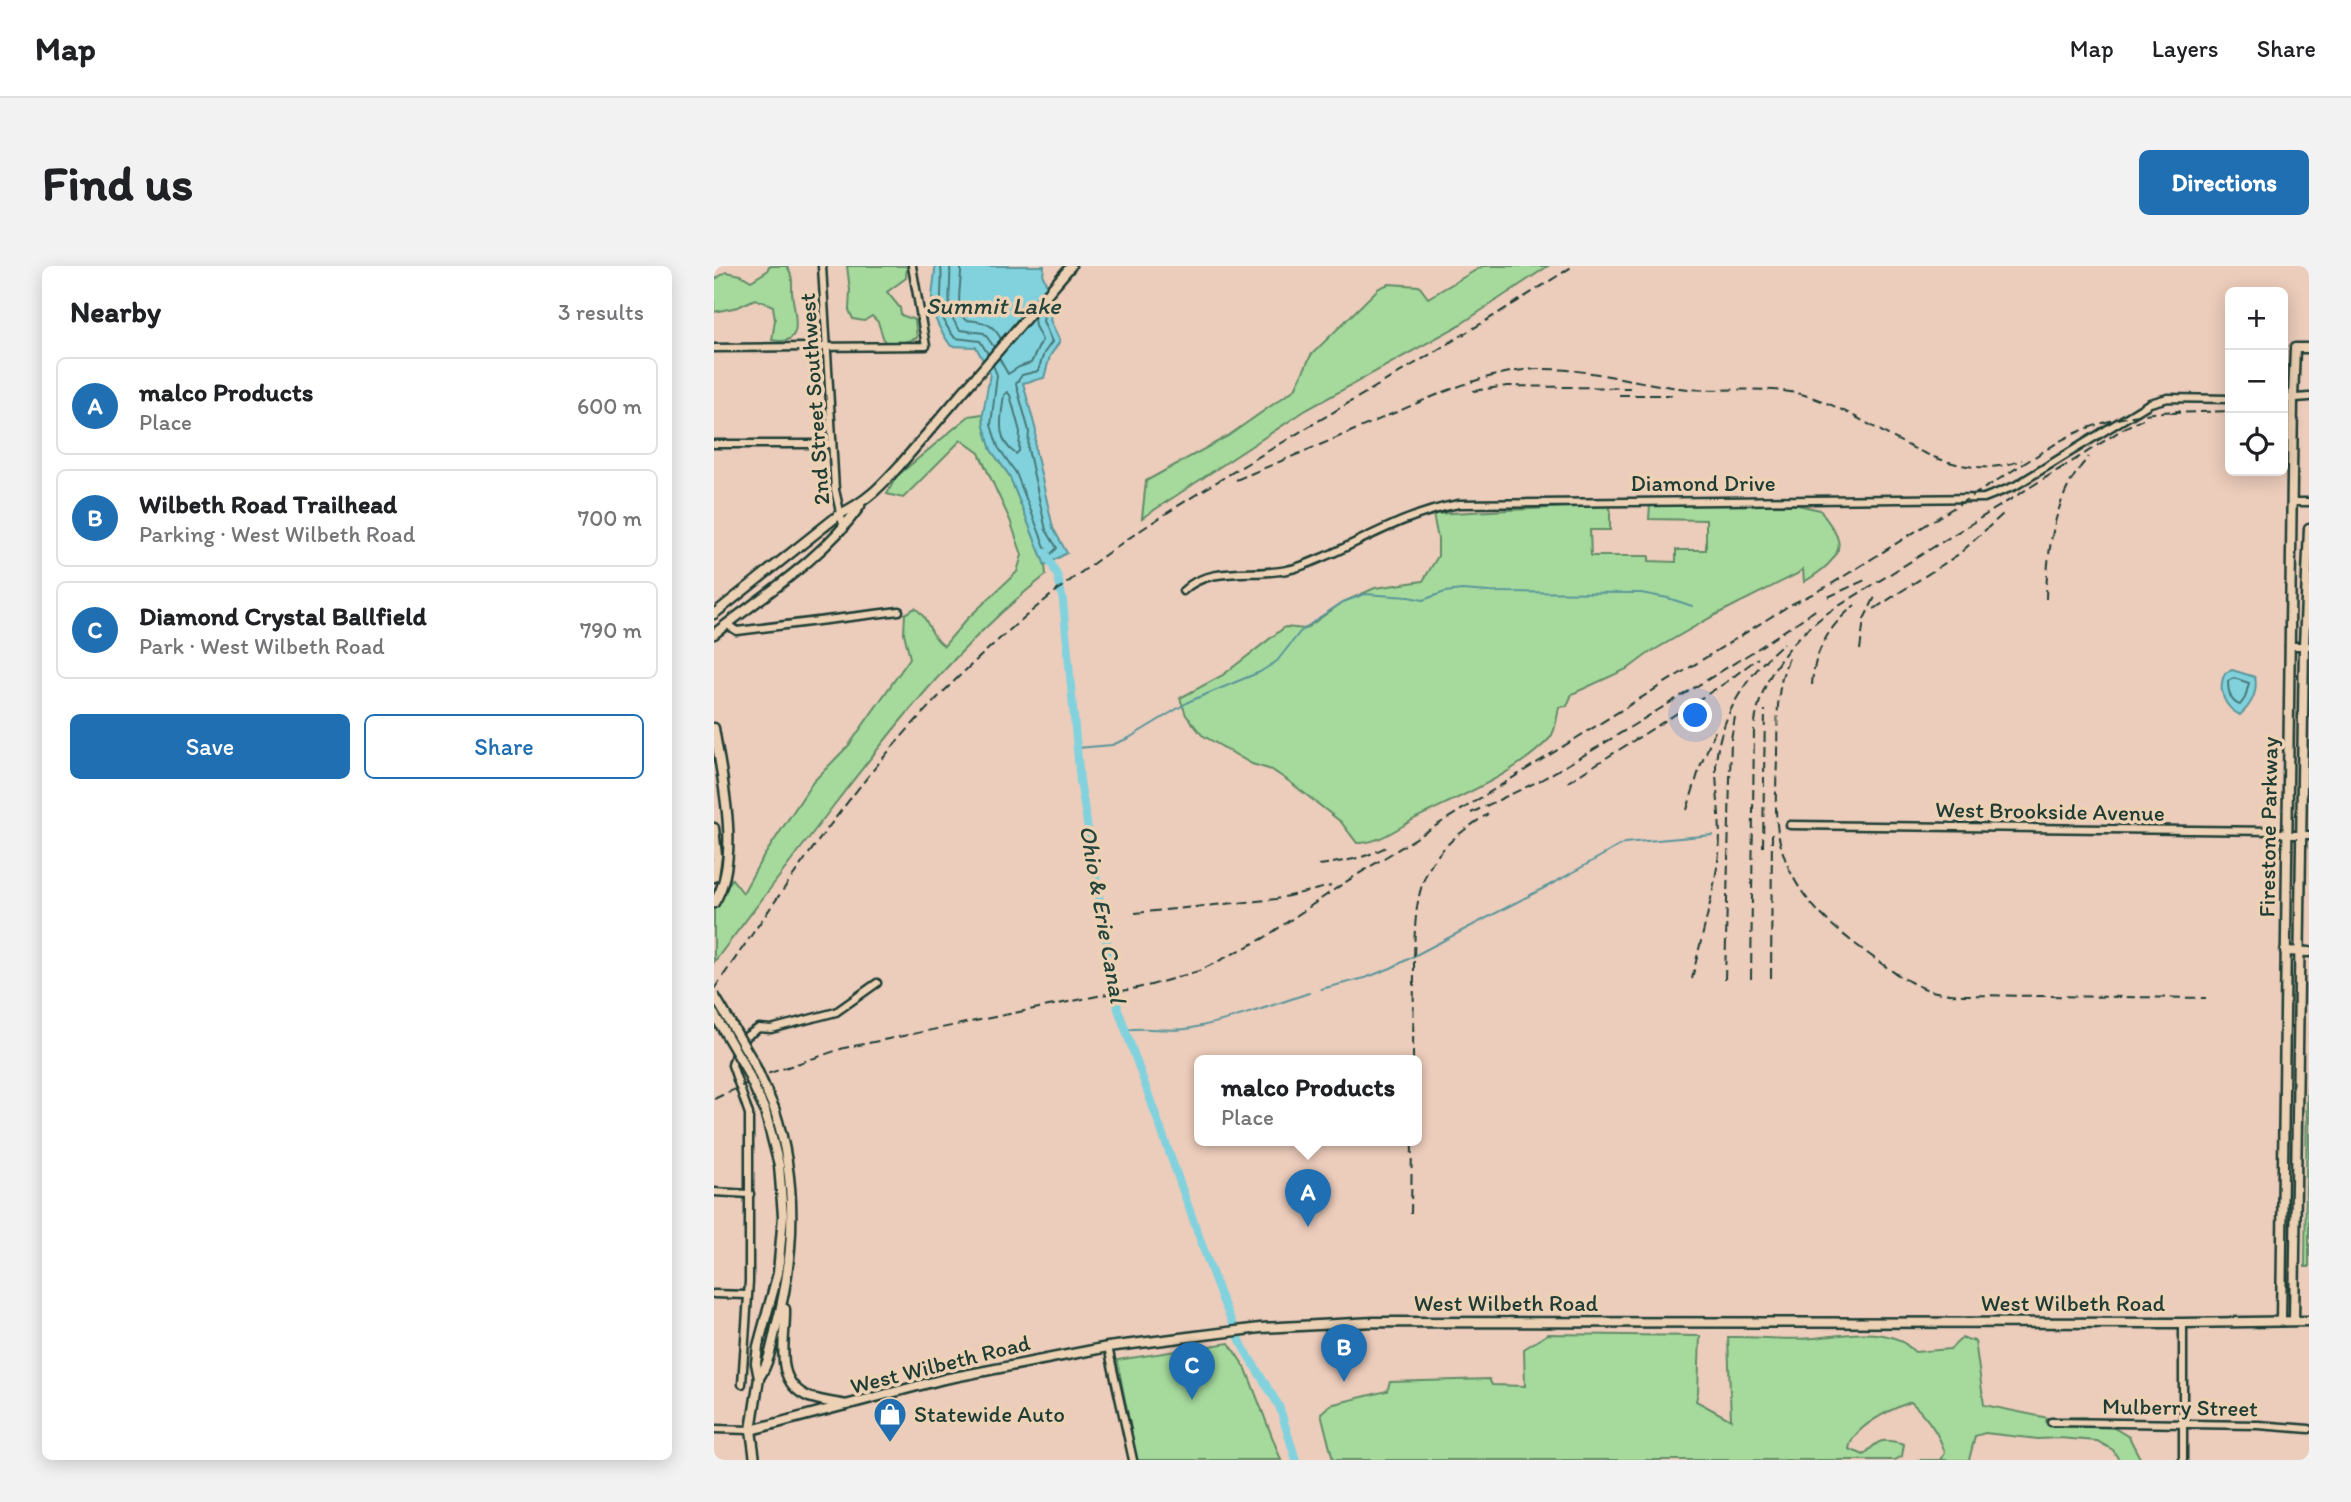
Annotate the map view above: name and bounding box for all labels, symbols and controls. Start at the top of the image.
text: Map [35,29,96,68]
text: Map [2070,34,2114,63]
text: Layers [2152,34,2219,63]
text: Share [2257,34,2316,63]
button: Directions [2139,150,2309,215]
text: Find us [42,153,193,212]
map controls [2225,287,2288,476]
button: + [2225,287,2288,350]
water label: Summit Lake [925,291,1062,320]
street label: 2nd Street Southwest [793,292,835,506]
text: Nearby [70,293,161,330]
text: 3 results [558,298,644,326]
button: − [2225,350,2288,413]
text: malco Products [139,376,313,408]
text: A [88,392,102,420]
text: 600 m [577,392,642,420]
text: Place [139,408,192,436]
button: locate [2225,413,2288,476]
street label: Diamond Drive [1630,469,1776,497]
text: Wilbeth Road Trailhead [139,488,397,520]
text: B [88,504,102,532]
text: 700 m [578,504,642,532]
text: Parking · West Wilbeth Road [139,520,415,548]
text: Diamond Crystal Ballfield [139,600,427,632]
text: C [88,616,102,644]
text: 790 m [580,616,642,644]
text: Park · West Wilbeth Road [139,632,385,660]
your location [1678,698,1712,732]
button: Save [70,714,350,779]
button: Share [364,714,644,779]
street label: Firestone Parkway [2252,736,2284,918]
street label: West Brookside Avenue [1935,795,2165,827]
water label: Ohio & Erie Canal [1074,823,1134,1007]
popup [1194,1055,1422,1146]
text: malco Products [1221,1071,1395,1103]
text: Place [1221,1103,1274,1131]
pin: A [1285,1169,1331,1227]
street label: West Wilbeth Road [1414,1289,1599,1317]
street label: West Wilbeth Road [1981,1289,2166,1317]
pin: B [1321,1324,1367,1382]
street label: West Wilbeth Road [847,1328,1033,1400]
pin: C [1169,1342,1215,1400]
street label: Mulberry Street [2102,1392,2258,1422]
shop icon: Statewide Auto [871,1395,909,1444]
place label: Statewide Auto [914,1400,1065,1428]

